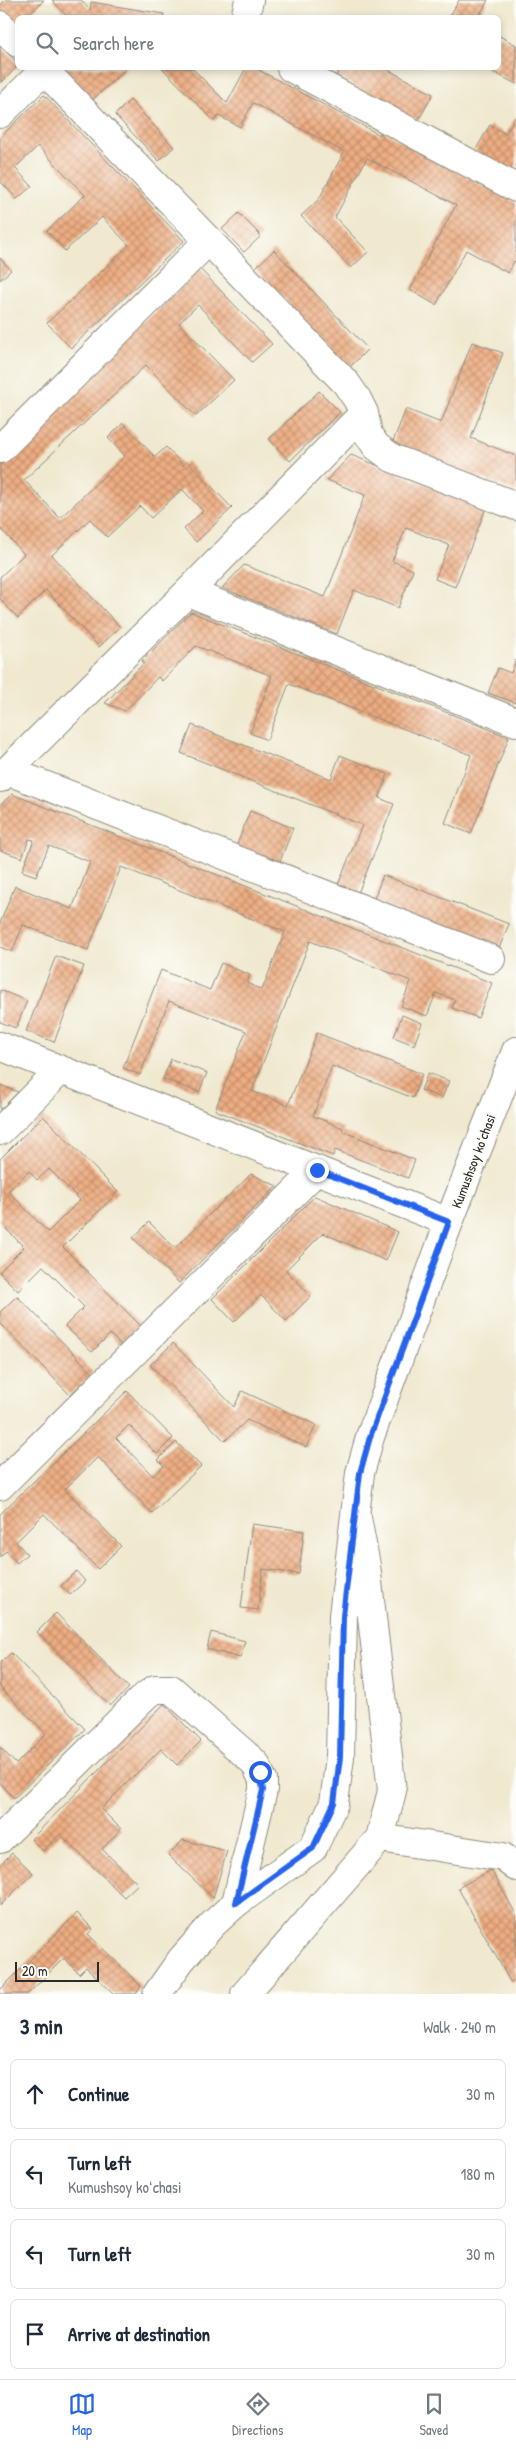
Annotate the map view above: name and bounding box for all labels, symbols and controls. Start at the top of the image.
search box [15,15,501,70]
icon: search [33,29,61,57]
text: Search here [73,30,154,56]
street label: Kumushsoy koʻchasi [446,1111,501,1211]
route end [306,1159,329,1182]
route start [249,1761,272,1784]
scale bar [15,1959,99,1982]
text: 20 m [22,1961,48,1980]
text: 3 min [20,2012,63,2041]
text: Walk · 240 m [423,2016,496,2038]
icon: ahead [21,2080,49,2108]
text: Continue [68,2081,129,2107]
text: 30 m [466,2083,495,2105]
text: Turn left [68,2150,131,2176]
icon: left [21,2160,49,2188]
text: 180 m [461,2163,495,2185]
text: Kumushsoy koʻchasi [68,2176,182,2198]
icon: left [21,2240,49,2268]
text: Turn left [68,2241,131,2267]
text: 30 m [466,2243,495,2265]
icon: arrive [21,2320,49,2348]
text: Arrive at destination [68,2321,210,2347]
tab: Map [68,2390,96,2439]
tab: Directions [232,2390,283,2439]
tab: Saved [419,2390,448,2439]

